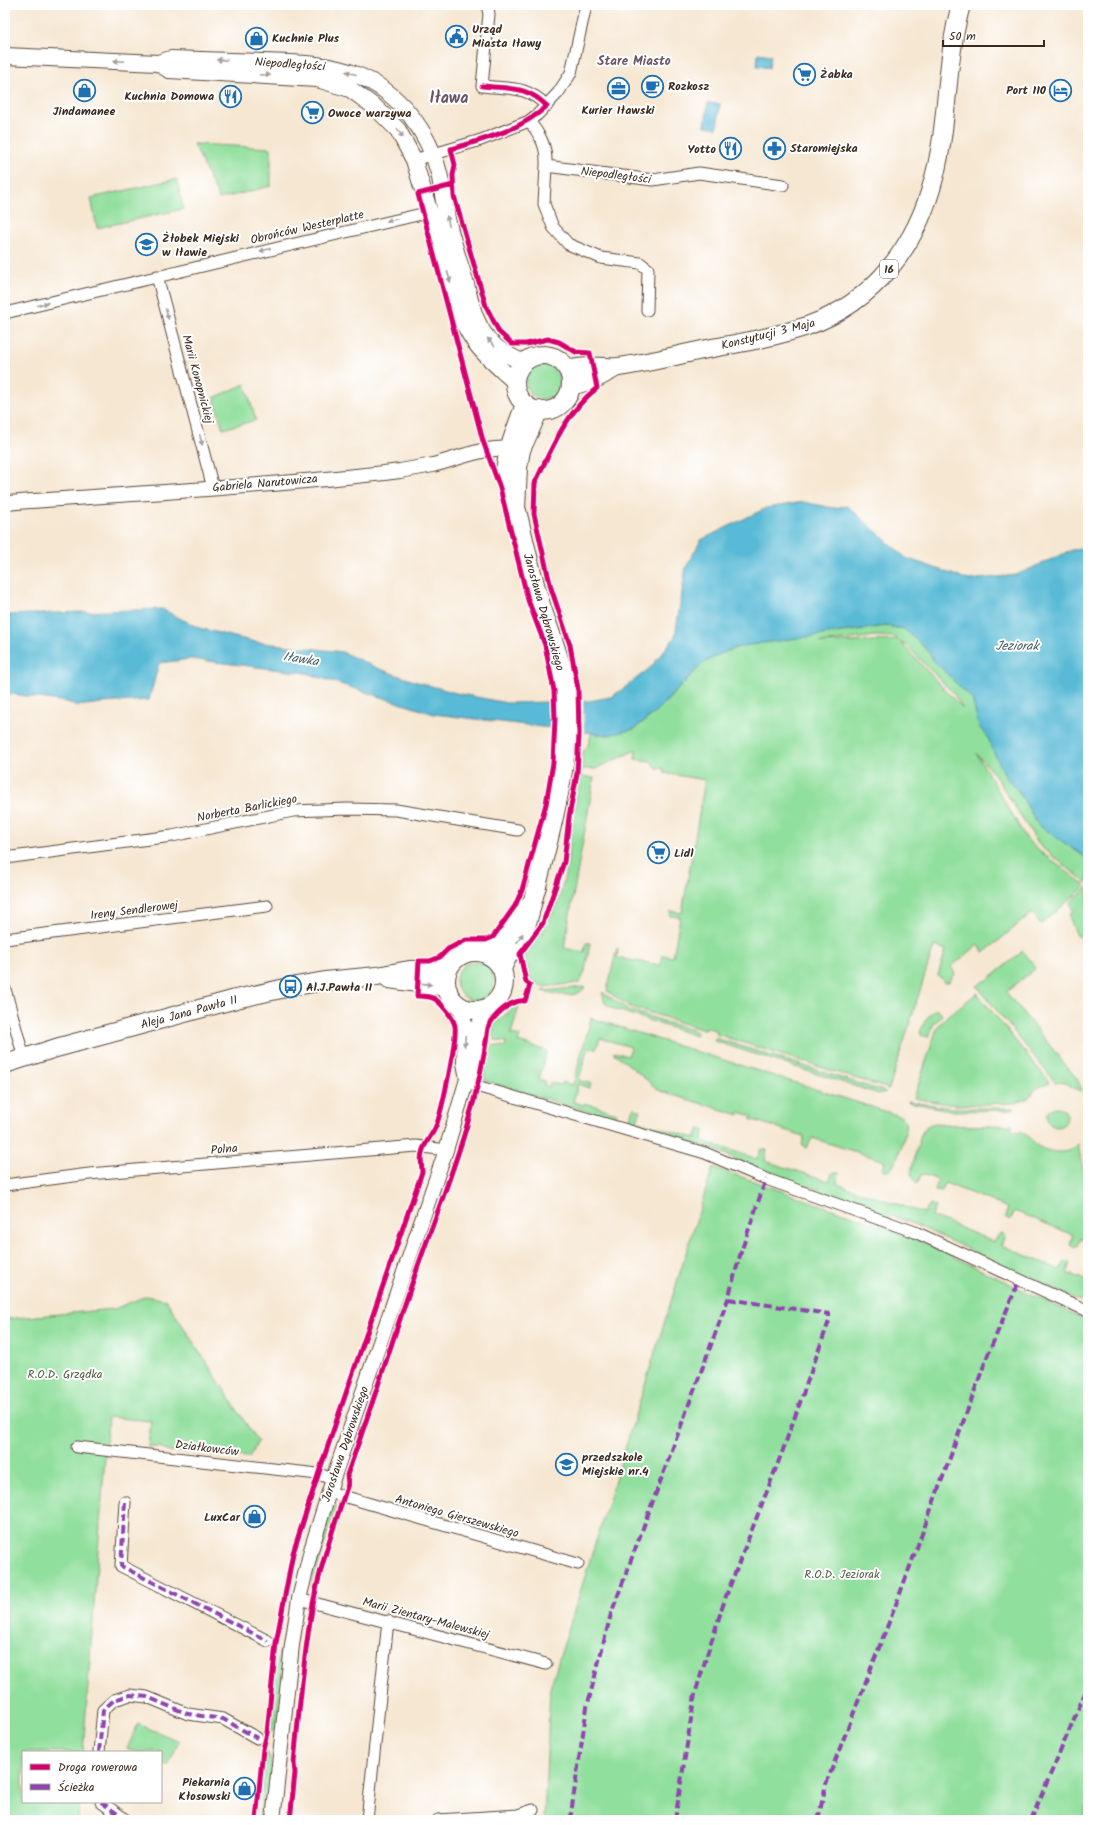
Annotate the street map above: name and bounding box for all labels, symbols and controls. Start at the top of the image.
place label: Urząd Miasta Iławy [472,20,542,53]
scale bar [943,22,1044,48]
public building icon: Urząd Miasta Iławy [444,23,470,49]
shop icon: Kuchnie Plus [244,25,270,51]
text: 50 m [949,27,976,46]
place label: Kuchnie Plus [272,29,340,48]
district label: Stare Miasto [597,51,671,72]
street label: Niepodległości [254,53,327,77]
one-way arrow [216,57,228,64]
one-way arrow [113,58,126,65]
supermarket icon: Żabka [792,61,818,87]
place label: Żabka [820,65,853,84]
one-way arrow [345,70,357,76]
one-way arrow [259,72,271,79]
cafe icon: Rozkosz [639,73,665,99]
office icon: Kurier Iławski [605,76,631,102]
shop icon: Jindamanee [71,77,97,103]
place label: Rozkosz [668,77,709,96]
hotel icon: Port 110 [1048,77,1074,103]
place label: Port 110 [1006,81,1047,100]
restaurant icon: Kuchnia Domowa [217,83,243,109]
district label: Iława [430,86,468,111]
place label: Kuchnia Domowa [124,87,214,106]
supermarket icon: Owoce warzywa [299,100,325,126]
place label: Kurier Iławski [582,101,655,120]
place label: Jindamanee [53,102,115,121]
place label: Owoce warzywa [328,104,411,123]
one-way arrow [396,128,404,139]
pharmacy icon: Staromiejska [761,135,787,161]
restaurant icon: Yotto [718,136,744,162]
place label: Staromiejska [790,139,858,158]
place label: Yotto [687,140,717,159]
street label: Niepodległości [580,162,653,189]
street label: Obrońców Westerplatte [248,205,366,250]
one-way arrow [444,214,450,227]
one-way arrow [386,218,398,224]
place label: Żłobek Miejski w Iławie [162,229,240,262]
school or university icon: Żłobek Miejski w Iławie [133,232,159,258]
one-way arrow [259,247,271,253]
road number: 16 [880,260,898,278]
one-way arrow [446,272,452,284]
one-way arrow [37,301,49,307]
one-way arrow [165,308,171,320]
street label: Konstytucji 3 Maja [719,314,817,355]
street label: Marii Konopnickiej [177,333,219,427]
one-way arrow [486,337,496,347]
one-way arrow [198,433,204,446]
street label: Gabriela Narutowicza [212,469,319,498]
street label: Jarosława Dąbrowskiego [518,551,569,673]
water label: Jeziorak [995,636,1040,657]
water label: Iławka [281,646,321,673]
street label: Norberta Barlickiego [195,789,299,828]
supermarket icon: Lidl [646,840,672,866]
place label: Lidl [674,844,694,863]
street label: Ireny Sendlerowej [89,896,180,925]
one-way arrow [516,932,523,943]
bus stop icon: Al.J.Pawła II [277,974,303,1000]
place label: Al.J.Pawła II [306,978,373,997]
one-way arrow [420,981,433,987]
street label: Aleja Jana Pawła II [139,990,240,1035]
one-way arrow [461,1035,468,1047]
street label: Polna [210,1139,239,1160]
park label: R.O.D. Grządka [28,1365,103,1384]
street label: Jarosława Dąbrowskiego [317,1384,374,1505]
street label: Działkowców [174,1435,241,1462]
place label: przedszkole Miejskie nr.4 [581,1448,649,1481]
school or university icon: przedszkole Miejskie nr.4 [553,1451,579,1477]
street label: Antoniego Gierszewskiego [393,1490,521,1543]
shop icon: LuxCar [242,1504,268,1530]
place label: LuxCar [204,1508,241,1527]
park label: R.O.D. Jeziorak [804,1565,880,1584]
street label: Marii Zientary-Malewskiej [360,1592,492,1645]
legend [22,1751,162,1803]
text: Droga rowerowa [58,1758,138,1777]
place label: Piekarnia Kłosowski [178,1773,231,1806]
shop icon: Piekarnia Kłosowski [232,1776,258,1802]
text: Ścieżka [58,1778,95,1797]

